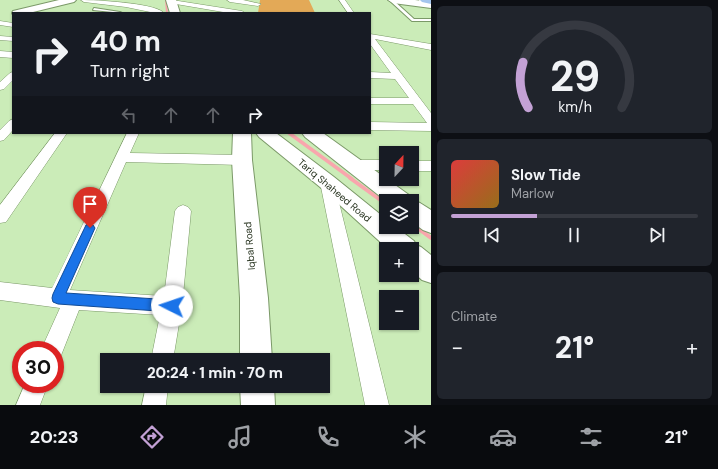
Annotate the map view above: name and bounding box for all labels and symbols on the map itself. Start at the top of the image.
north arrow [379,146,419,186]
street label: Tariq Shaheed Road [295,156,374,225]
pin [73,187,107,228]
street label: Iqbal Road [241,221,258,271]
position arrow [151,285,193,327]
speed limit sign: 30 [12,341,64,393]

